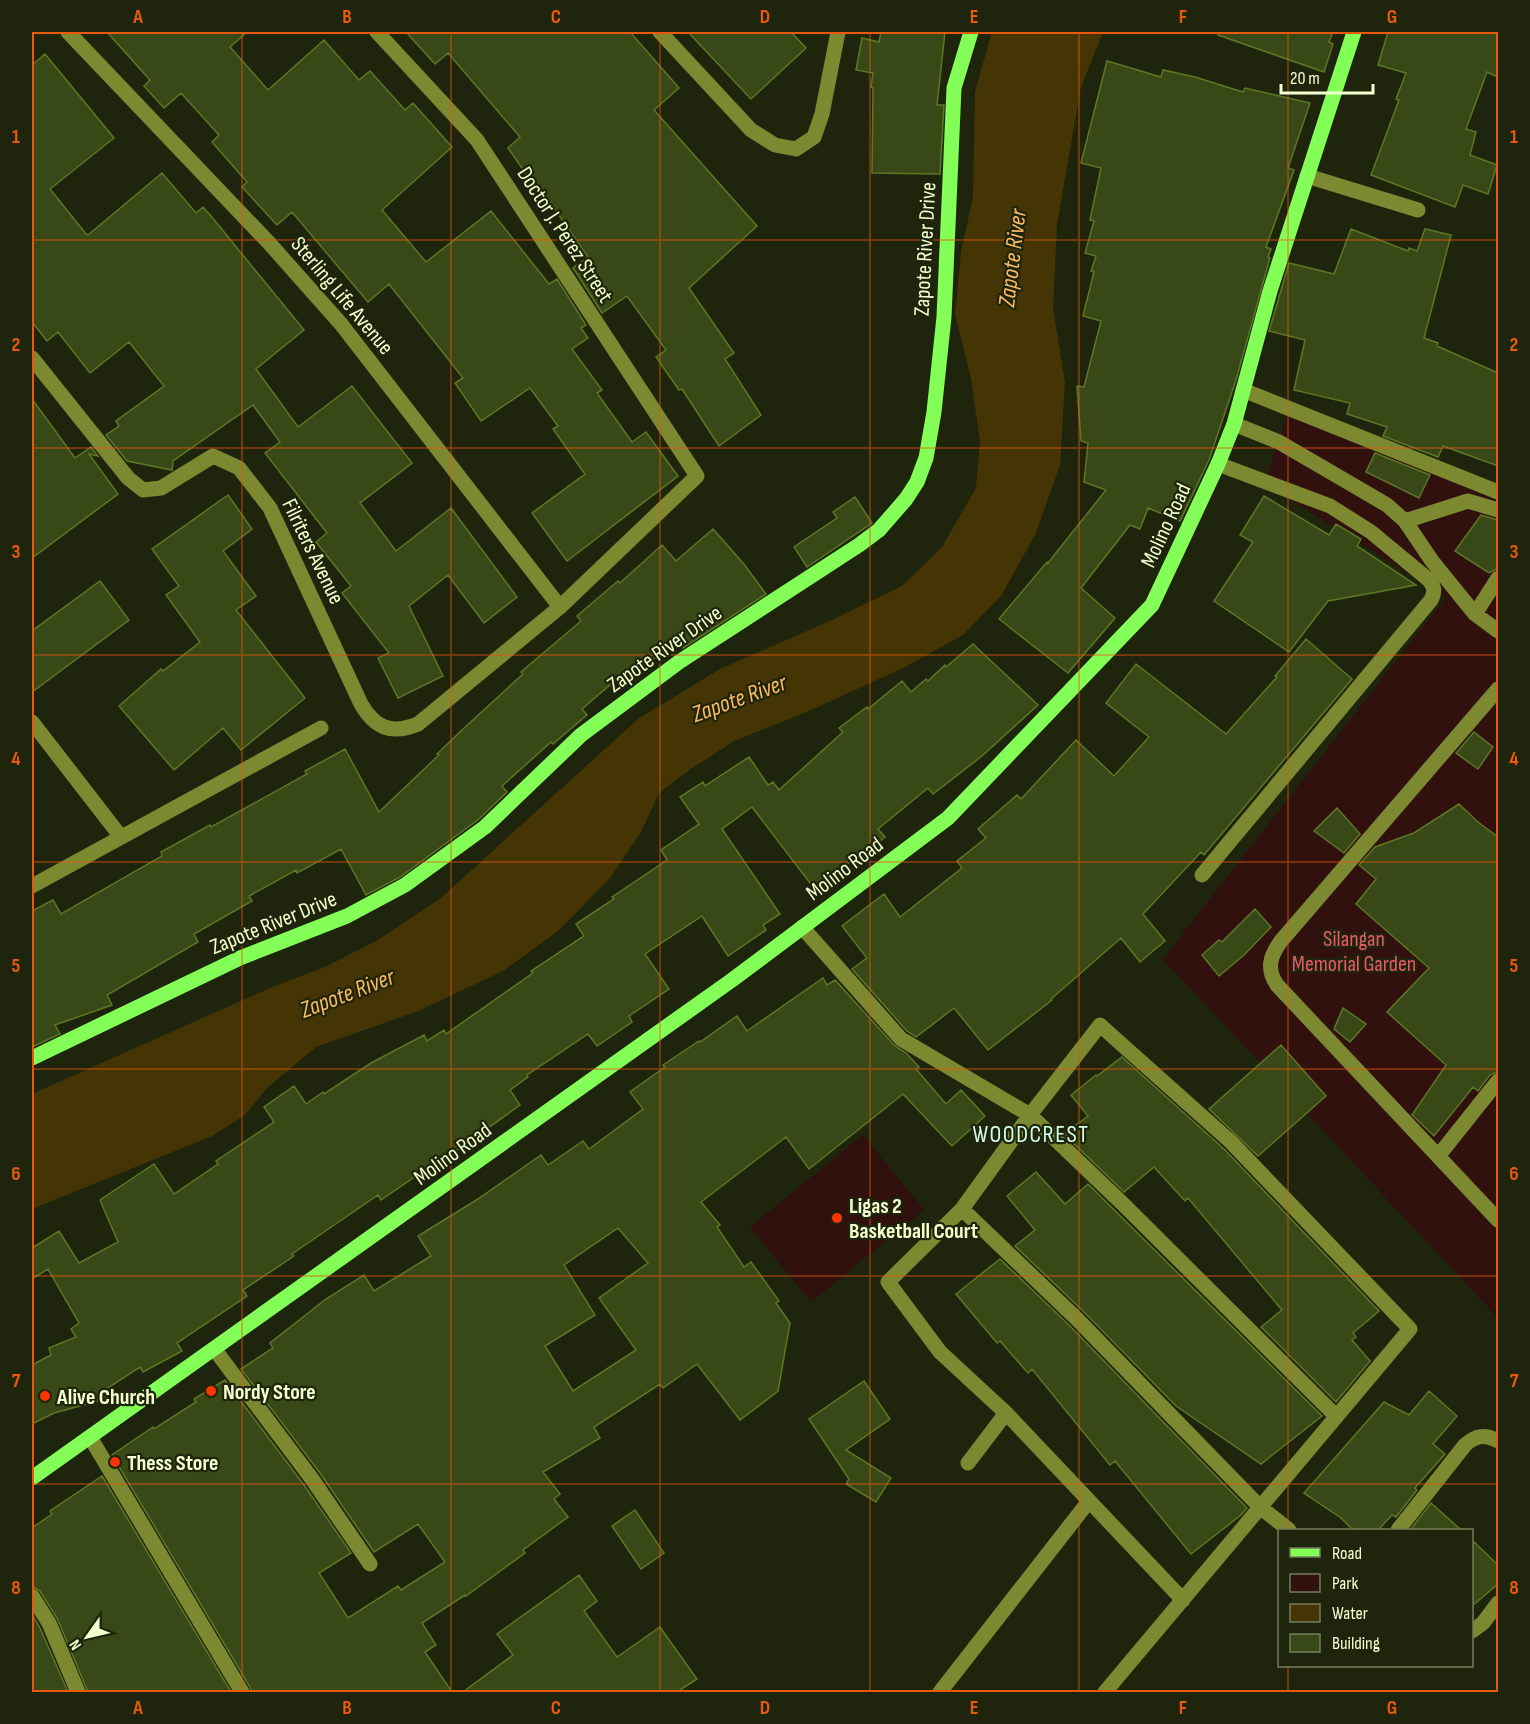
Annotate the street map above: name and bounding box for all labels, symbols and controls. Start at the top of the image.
text: A [132,5,143,29]
text: B [342,5,352,29]
text: C [551,5,561,29]
text: D [760,5,770,29]
text: E [970,5,978,29]
text: F [1179,5,1187,29]
text: G [1387,5,1397,29]
scale bar [1281,57,1372,95]
text: 20 m [1290,68,1320,89]
text: 1 [12,125,20,149]
text: 1 [1510,125,1518,149]
street label: Doctor J. Perez Street [511,162,619,308]
street label: Zapote River Drive [909,181,942,317]
water label: Zapote River [992,206,1033,310]
street label: Sterling Life Avenue [285,231,399,360]
text: 2 [12,333,20,357]
text: 2 [1510,333,1518,357]
street label: Molino Road [1135,479,1198,572]
street label: Filriters Avenue [276,495,350,609]
text: 3 [12,540,21,564]
text: 3 [1510,540,1519,564]
street label: Zapote River Drive [602,600,728,699]
water label: Zapote River [687,668,792,729]
text: 4 [11,747,21,771]
text: 4 [1509,747,1519,771]
street label: Molino Road [801,831,889,907]
street label: Zapote River Drive [206,886,341,961]
park label: Silangan Memorial Garden [1292,926,1416,978]
text: 5 [12,954,21,978]
text: 5 [1510,954,1519,978]
water label: Zapote River [295,962,400,1025]
street label: Molino Road [409,1117,497,1191]
district label: WOODCREST [973,1120,1089,1149]
text: 6 [11,1162,21,1186]
text: 6 [1509,1162,1519,1186]
place label: Ligas 2 Basketball Court [849,1193,978,1245]
marker: Ligas 2 Basketball Court [830,1211,844,1225]
text: 7 [12,1369,21,1393]
text: 7 [1510,1369,1519,1393]
place label: Nordy Store [223,1379,316,1406]
place label: Alive Church [56,1384,155,1411]
marker: Nordy Store [204,1384,218,1398]
marker: Alive Church [38,1389,52,1403]
place label: Thess Store [127,1450,218,1477]
marker: Thess Store [108,1455,122,1469]
legend [1278,1529,1473,1667]
text: Road [1332,1543,1362,1564]
text: Park [1332,1573,1358,1594]
text: 8 [11,1576,21,1600]
text: 8 [1509,1576,1519,1600]
text: Water [1332,1603,1368,1624]
north arrow [57,1607,117,1667]
text: Building [1332,1633,1380,1654]
text: N [66,1636,86,1653]
text: A [132,1696,143,1720]
text: B [342,1696,352,1720]
text: C [551,1696,561,1720]
text: D [760,1696,770,1720]
text: E [970,1696,978,1720]
text: F [1179,1696,1187,1720]
text: G [1387,1696,1397,1720]

